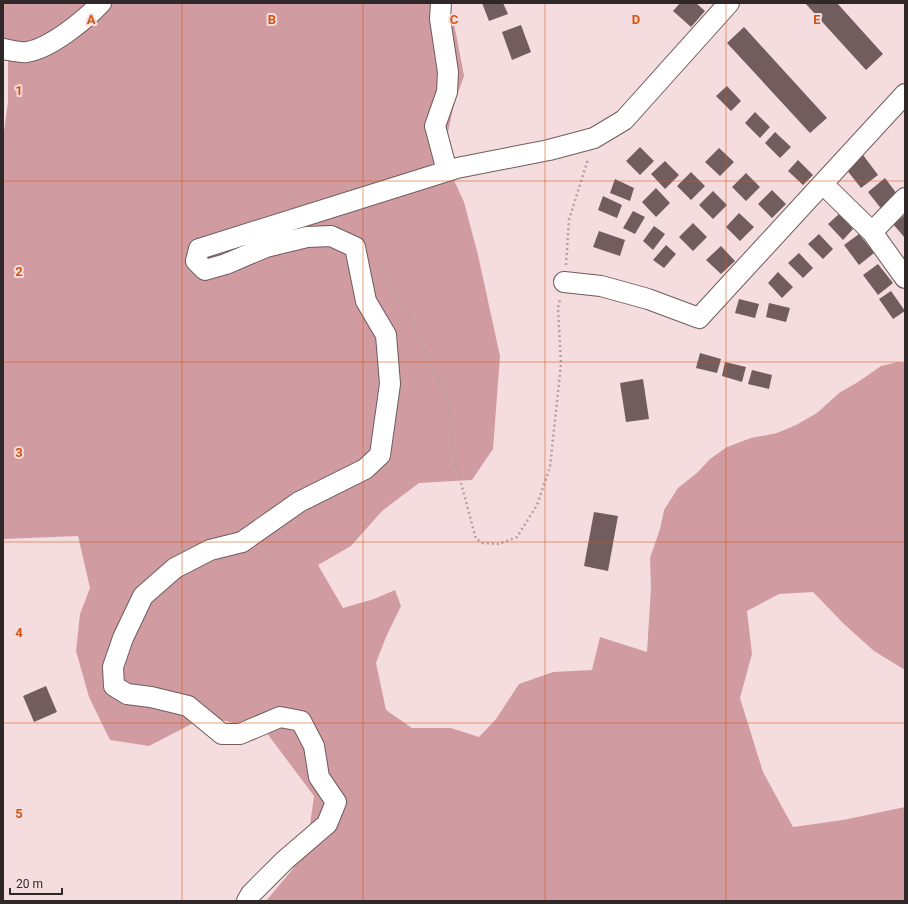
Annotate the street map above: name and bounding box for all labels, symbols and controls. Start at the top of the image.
text: A [87,12,96,27]
text: B [268,12,276,27]
text: C [450,12,459,27]
text: D [632,12,640,27]
text: E [813,12,821,27]
text: 1 [15,83,23,98]
text: 2 [15,264,23,279]
text: 3 [15,445,23,460]
text: 4 [15,625,23,640]
text: 5 [15,806,23,821]
scale bar [10,870,62,896]
text: 20 m [16,877,43,891]

